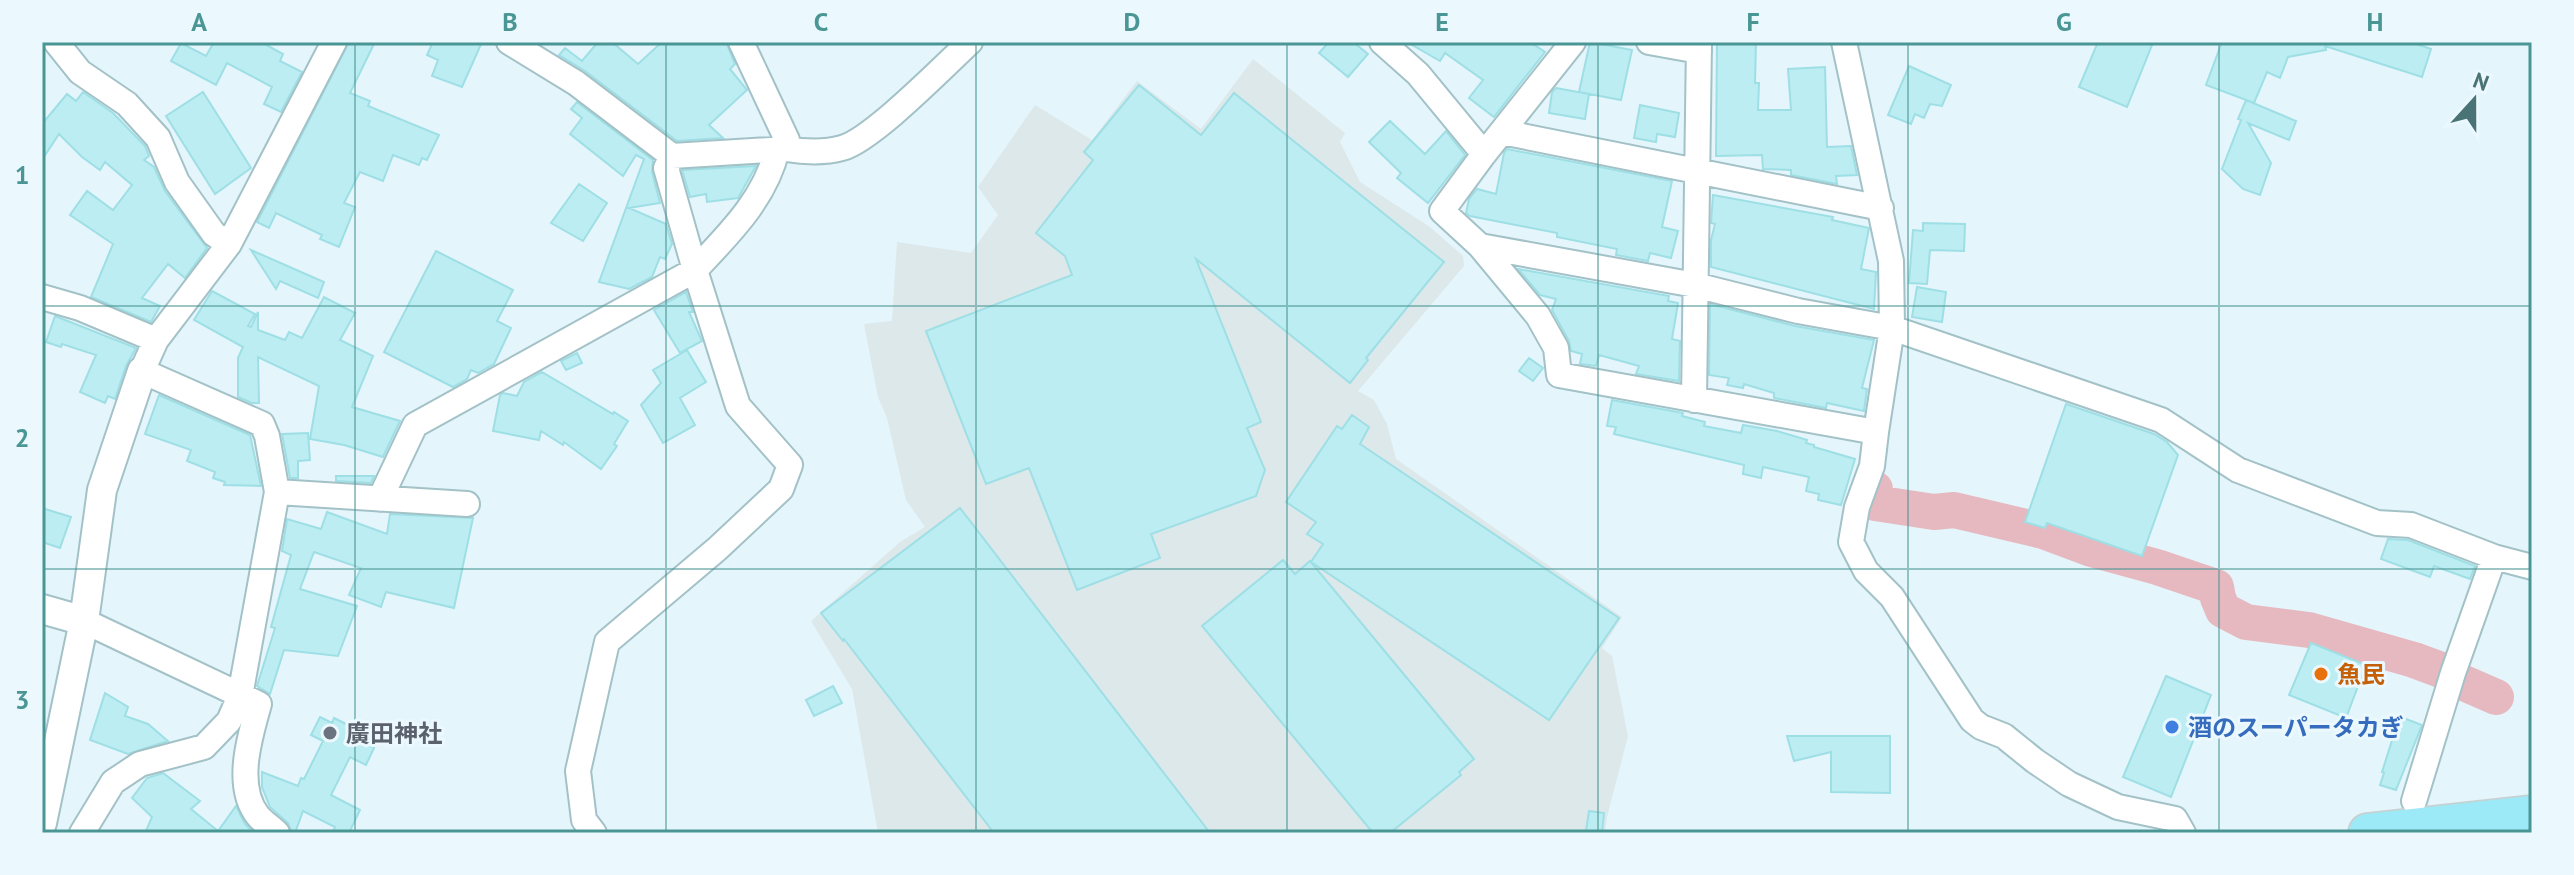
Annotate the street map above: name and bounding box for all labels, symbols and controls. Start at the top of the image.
text: A [191,5,207,38]
text: B [502,5,518,38]
text: C [814,5,828,38]
text: D [1124,5,1140,38]
text: E [1435,5,1449,38]
text: F [1746,5,1760,38]
text: G [2056,5,2072,38]
text: H [2367,5,2383,38]
north arrow [2434,60,2514,140]
text: N [2469,66,2493,97]
text: 1 [15,158,29,191]
text: 2 [15,421,29,454]
place label: 魚民 [2337,659,2385,690]
marker: 魚民 [2312,665,2330,683]
text: 3 [15,683,29,716]
place label: 酒のスーパータカぎ [2188,712,2404,743]
place label: 廣田神社 [346,718,442,749]
marker: 酒のスーパータカぎ [2163,718,2181,736]
marker: 廣田神社 [321,724,339,742]

